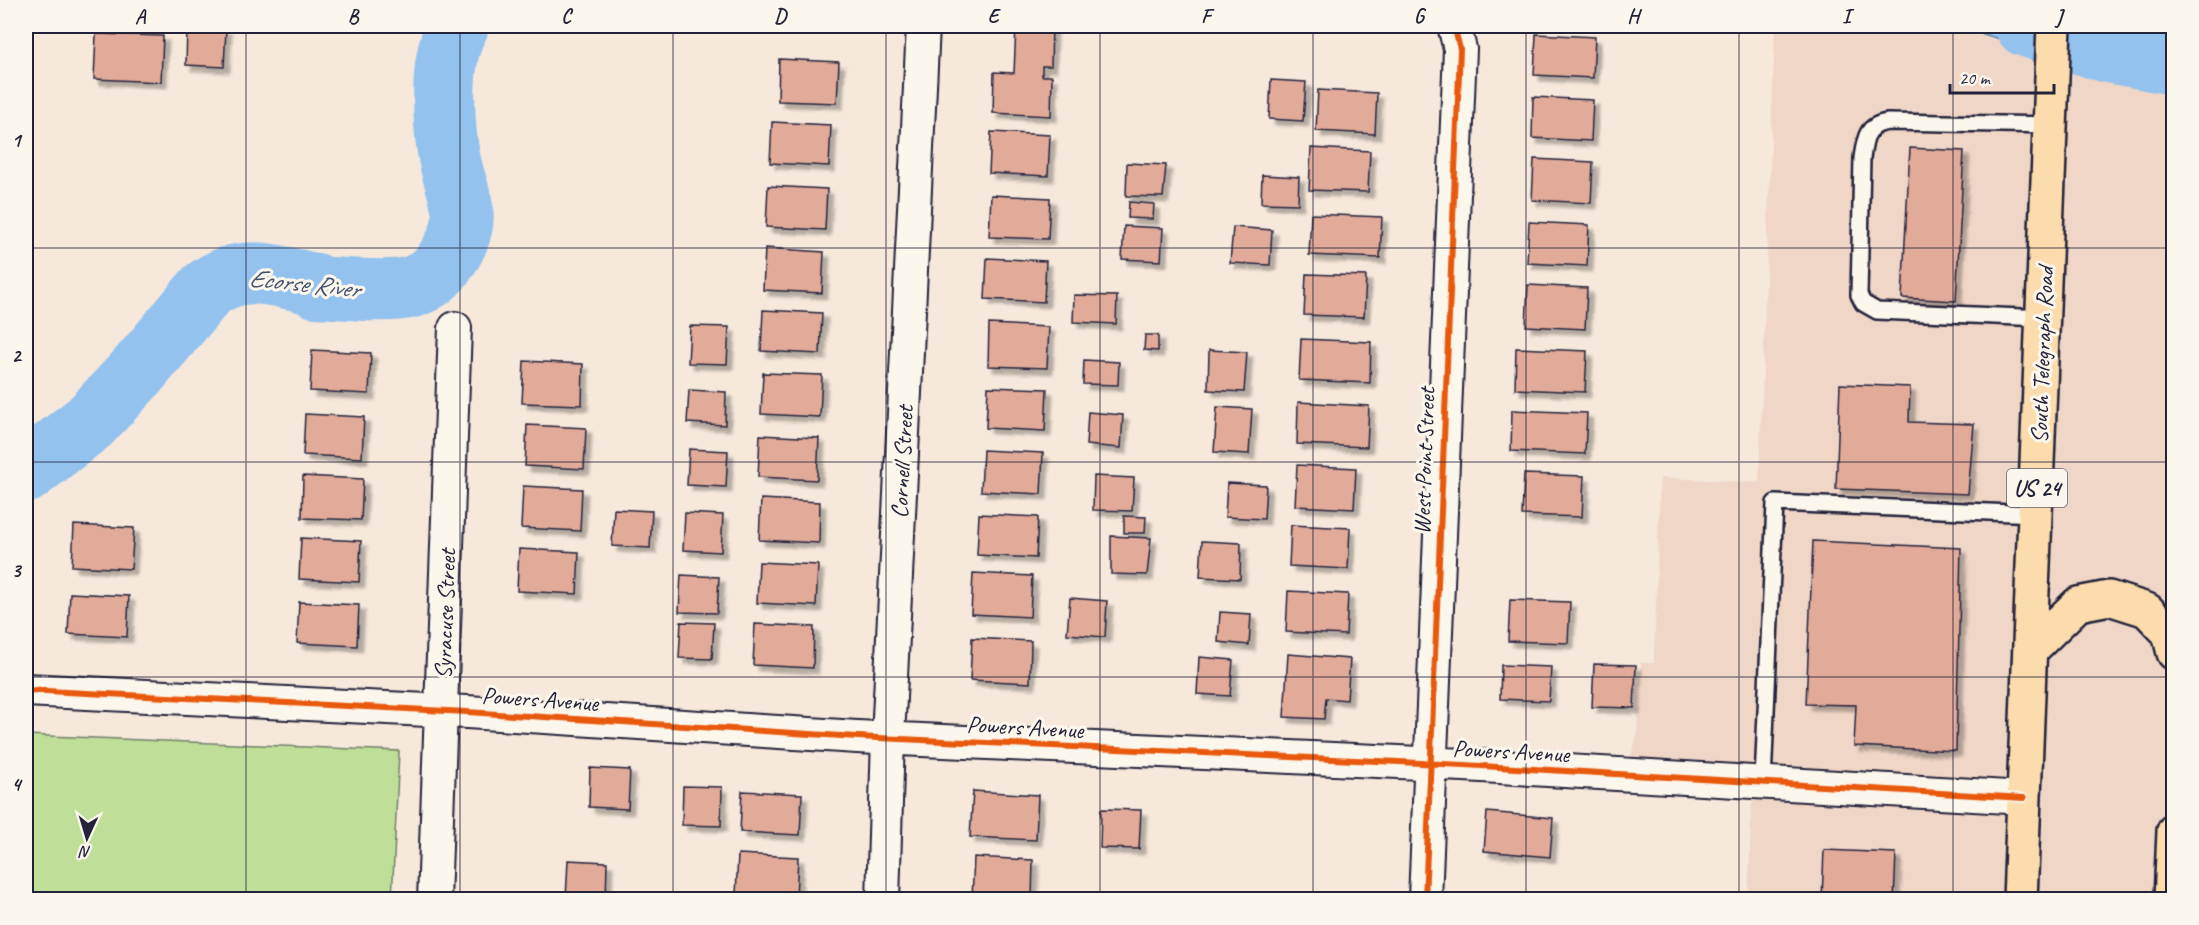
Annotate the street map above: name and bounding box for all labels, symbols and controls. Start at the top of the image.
text: A [135,4,147,29]
text: B [348,4,360,29]
text: C [561,4,573,29]
text: D [774,4,788,29]
text: E [988,4,1002,29]
text: F [1201,4,1215,29]
text: G [1414,4,1427,29]
text: H [1627,4,1642,29]
text: I [1842,4,1855,29]
text: J [2054,4,2066,29]
scale bar [1950,57,2054,95]
text: 20 m [1959,67,1992,89]
text: 1 [12,128,23,153]
water label: Ecorse River [247,261,364,306]
street label: South Telegraph Road [2024,263,2060,444]
text: 2 [12,343,23,368]
street label: West Point Street [1406,385,1442,535]
street label: Cornell Street [884,403,920,519]
road number: US 24 [2007,469,2067,507]
street label: Syracuse Street [428,546,462,680]
text: 3 [12,558,23,583]
street label: Powers Avenue [481,680,601,718]
street label: Powers Avenue [966,709,1086,745]
street label: Powers Avenue [1452,733,1572,769]
text: 4 [12,772,24,797]
north arrow [57,808,117,868]
text: N [77,841,92,862]

